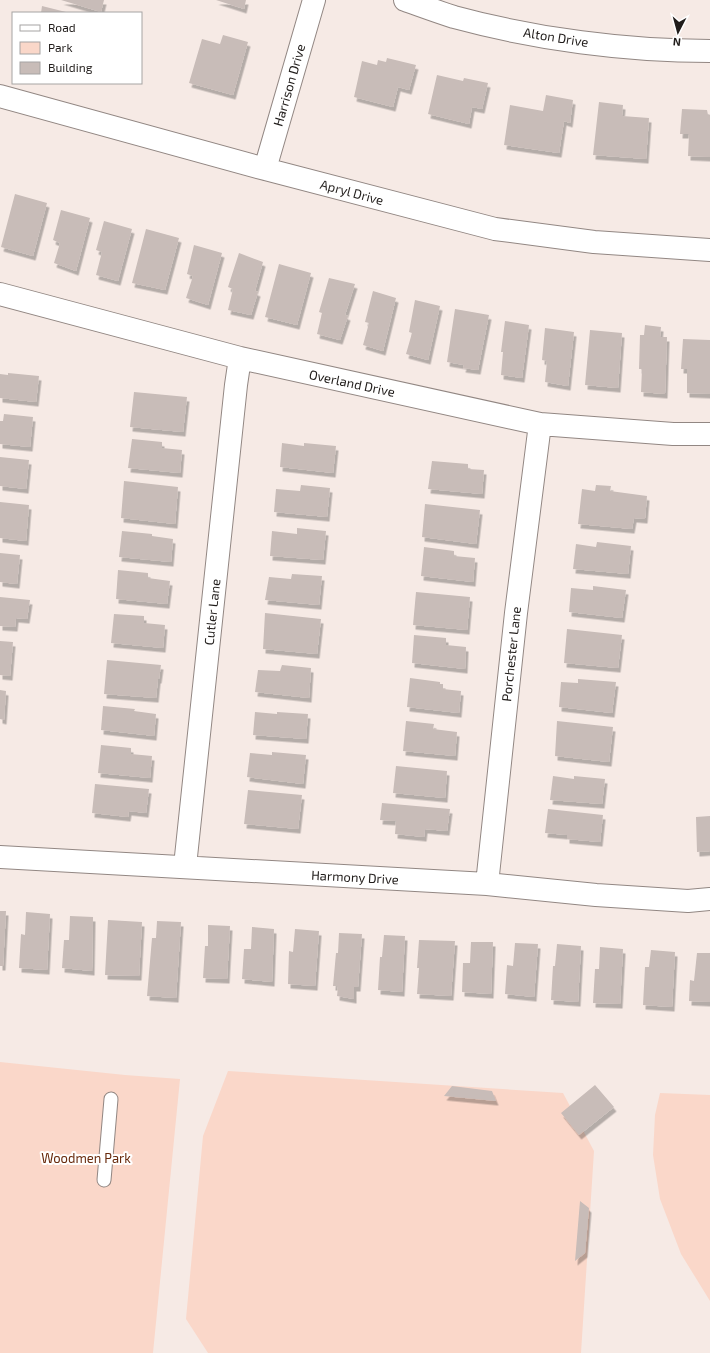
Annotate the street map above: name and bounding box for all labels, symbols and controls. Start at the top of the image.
legend [12,12,142,84]
north arrow [658,12,698,52]
text: Road [48,20,76,34]
street label: Alton Drive [522,24,590,50]
text: N [672,36,682,49]
text: Park [48,40,73,54]
street label: Harrison Drive [270,42,308,128]
text: Building [48,60,93,74]
street label: Apryl Drive [319,176,385,208]
street label: Overland Drive [308,366,396,400]
street label: Cutler Lane [201,578,223,646]
street label: Porchester Lane [498,606,524,702]
street label: Harmony Drive [311,867,399,887]
park label: Woodmen Park [41,1150,131,1166]

